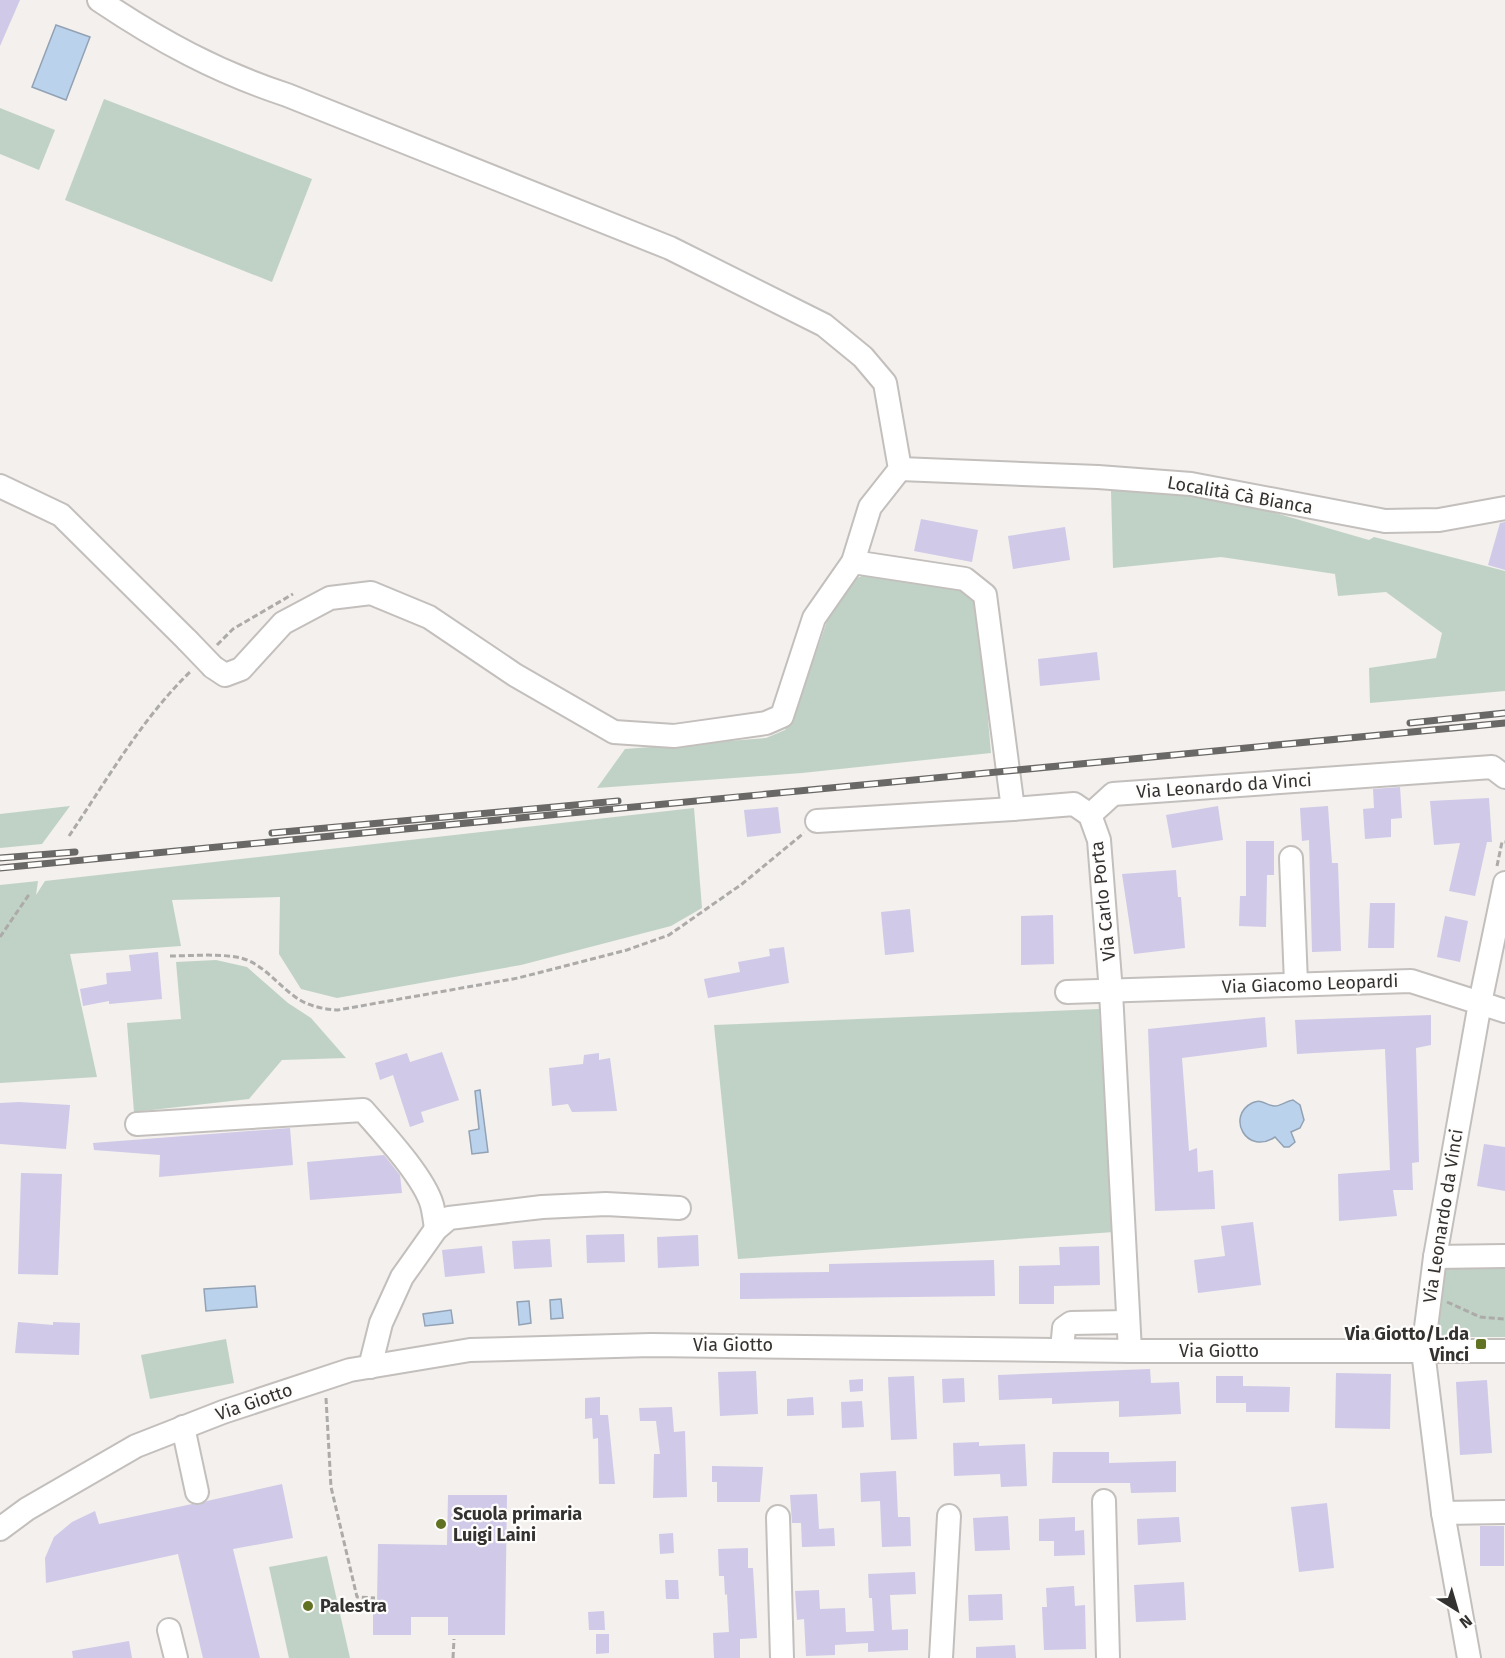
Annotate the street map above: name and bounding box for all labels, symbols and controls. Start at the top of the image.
street label: Località Cà Bianca [1166,471,1314,519]
street label: Via Leonardo da Vinci [1135,769,1313,803]
street label: Via Carlo Porta [1086,840,1120,962]
street label: Via Giacomo Leopardi [1221,970,1399,998]
street label: Via Leonardo da Vinci [1418,1127,1468,1305]
place label: Via Giotto/L.da Vinci [1344,1323,1469,1366]
street label: Via Giotto [693,1334,773,1356]
marker: Via Giotto/L.da Vinci [1474,1337,1488,1351]
street label: Via Giotto [1179,1340,1259,1362]
street label: Via Giotto [213,1379,295,1425]
place label: Scuola primaria Luigi Laini [453,1503,582,1546]
marker: Scuola primaria Luigi Laini [434,1517,448,1531]
north arrow [1427,1580,1487,1640]
place label: Palestra [320,1595,387,1617]
marker: Palestra [301,1599,315,1613]
text: N [1456,1611,1476,1632]

